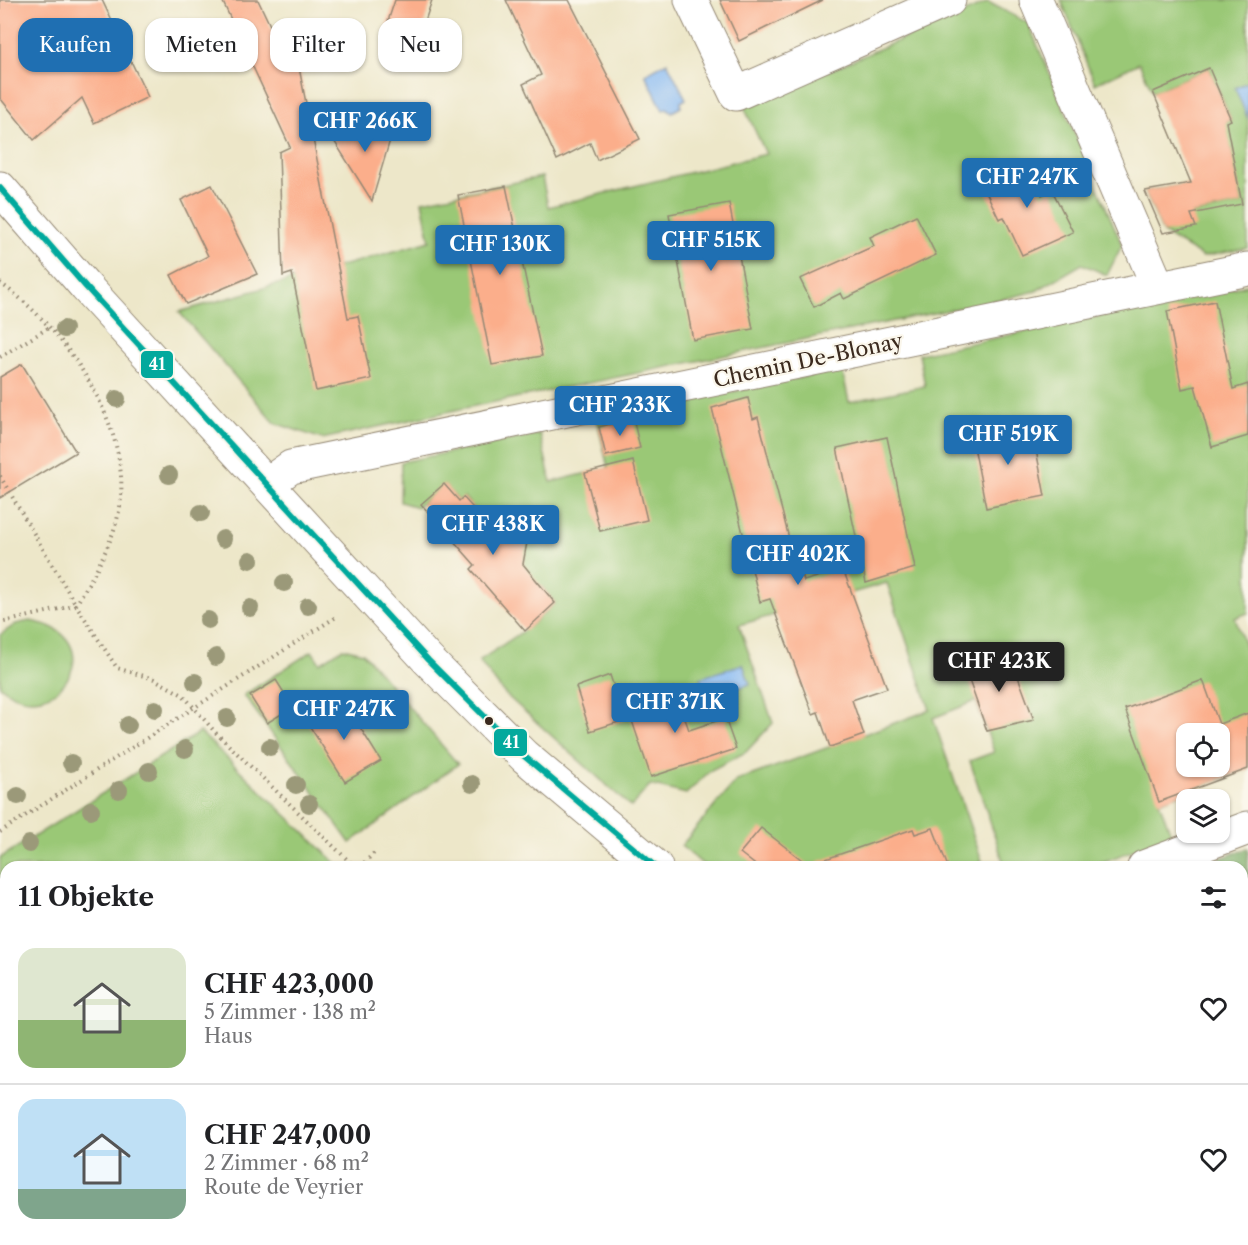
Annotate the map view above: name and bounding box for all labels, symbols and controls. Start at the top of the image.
chip: Kaufen [18,18,133,72]
chip: Mieten [145,18,258,72]
chip: Filter [270,18,366,72]
chip: Neu [378,18,462,72]
pin: CHF 266K [303,102,427,153]
text: CHF 266K [313,109,417,133]
pin: CHF 247K [965,158,1089,209]
text: CHF 247K [976,165,1078,189]
pin: CHF 515K [649,221,773,272]
pin: CHF 130K [438,225,562,276]
text: CHF 515K [661,228,761,252]
text: CHF 130K [449,232,551,256]
street label: Chemin De-Blonay [711,328,905,392]
line badge: 41 [140,350,174,379]
text: 41 [149,354,166,374]
pin: CHF 233K [558,386,682,437]
text: CHF 233K [569,393,671,417]
pin: CHF 519K [946,415,1070,466]
text: CHF 519K [958,422,1058,446]
pin: CHF 438K [431,505,555,556]
text: CHF 438K [441,512,545,536]
pin: CHF 402K [736,535,860,586]
text: CHF 402K [746,542,850,566]
pin: CHF 423K [937,642,1061,693]
text: CHF 423K [947,649,1051,673]
pin: CHF 371K [613,683,737,734]
pin: CHF 247K [282,690,406,741]
text: CHF 371K [626,690,725,714]
text: CHF 247K [293,697,395,721]
unlabelled marker [483,715,495,727]
map controls [1176,723,1230,843]
button: locate [1176,723,1230,777]
line badge: 41 [493,728,528,757]
text: 41 [503,732,520,752]
button: layers [1176,789,1230,843]
text: 11 Objekte [18,881,154,913]
icon: filters [1197,881,1230,914]
text: CHF 423,000 [204,968,374,1000]
icon: home [66,972,138,1044]
icon: heart [1197,992,1230,1025]
text: 5 Zimmer · 138 m² [204,1000,376,1024]
text: Haus [204,1024,253,1048]
text: CHF 247,000 [204,1119,371,1151]
icon: home [66,1123,138,1195]
icon: heart [1197,1143,1230,1176]
text: 2 Zimmer · 68 m² [204,1151,369,1175]
text: Route de Veyrier [204,1175,363,1199]

